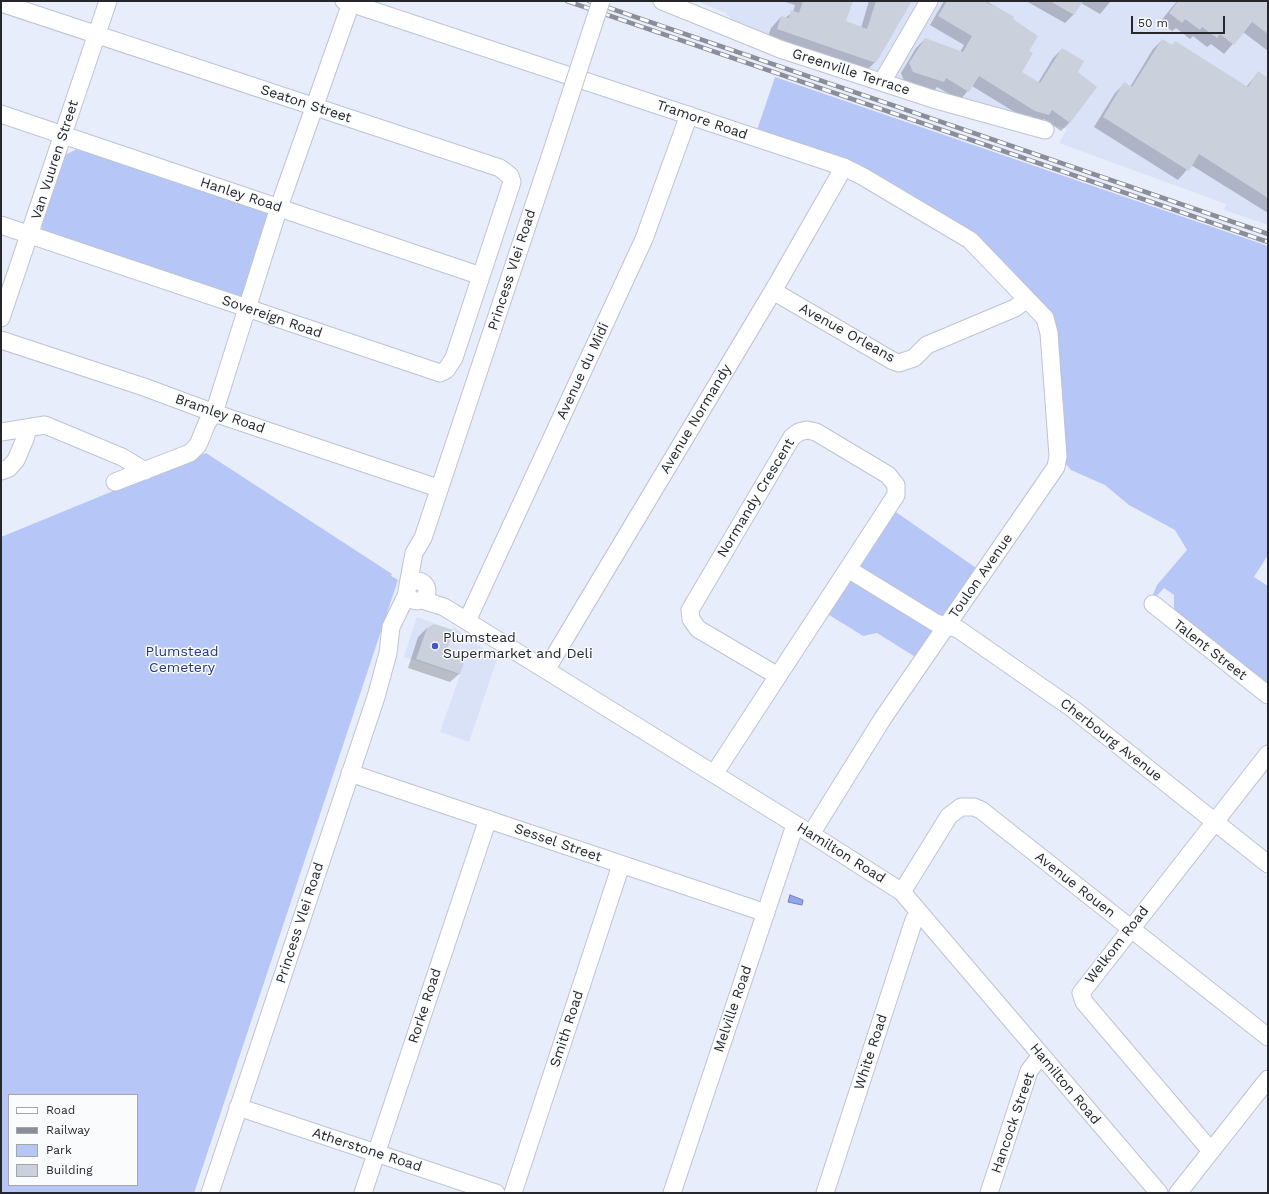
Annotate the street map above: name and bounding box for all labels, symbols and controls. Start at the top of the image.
scale bar [1133,8,1227,34]
text: 50 m [1138,16,1168,30]
street label: Greenville Terrace [790,45,912,99]
street label: Seaton Street [258,81,354,127]
street label: Tramore Road [654,97,750,143]
street label: Van Vuuren Street [28,98,82,222]
street label: Hanley Road [198,174,284,216]
street label: Princess Vlei Road [485,207,539,333]
street label: Sovereign Road [220,292,324,342]
street label: Avenue Orleans [796,300,898,366]
street label: Avenue du Midi [553,320,613,422]
street label: Avenue Normandy [657,361,735,477]
street label: Bramley Road [173,391,267,437]
street label: Normandy Crescent [714,435,798,561]
street label: Toulon Avenue [946,530,1016,622]
street label: Talent Street [1170,616,1250,684]
place label: Plumstead Supermarket and Deli [443,630,593,662]
marker: Plumstead Supermarket and Deli [430,641,440,651]
park label: Plumstead Cemetery [146,644,218,676]
street label: Cherbourg Avenue [1057,695,1165,785]
street label: Hamilton Road [794,819,888,887]
street label: Sessel Street [512,820,604,866]
street label: Avenue Rouen [1032,848,1118,922]
street label: Princess Vlei Road [273,860,327,986]
street label: Welkom Road [1082,903,1152,987]
street label: Melville Road [710,963,756,1055]
street label: Rorke Road [405,966,445,1046]
street label: Smith Road [547,989,587,1069]
street label: White Road [851,1012,891,1092]
street label: Hamilton Road [1026,1040,1104,1128]
street label: Hancock Street [988,1070,1038,1176]
legend [8,1094,138,1186]
text: Road [46,1103,75,1117]
text: Railway [46,1123,90,1137]
street label: Atherstone Road [310,1124,424,1176]
text: Park [46,1143,72,1157]
text: Building [46,1163,93,1177]

